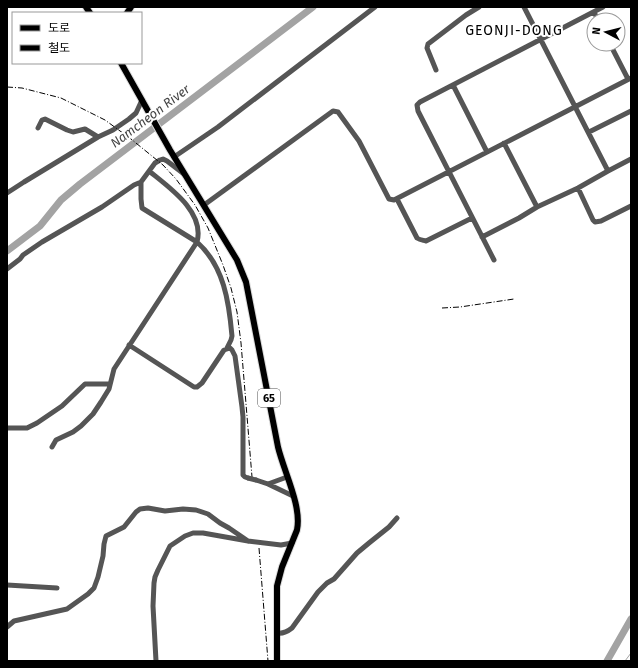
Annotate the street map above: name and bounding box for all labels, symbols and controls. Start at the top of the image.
legend [12,12,142,64]
north arrow [586,12,626,52]
text: 도로 [48,21,70,35]
district label: GEONJI-DONG [465,22,563,39]
text: N [590,26,603,35]
text: 철도 [48,41,70,55]
water label: Namcheon River [107,81,193,151]
road number: 65 [258,389,280,407]

